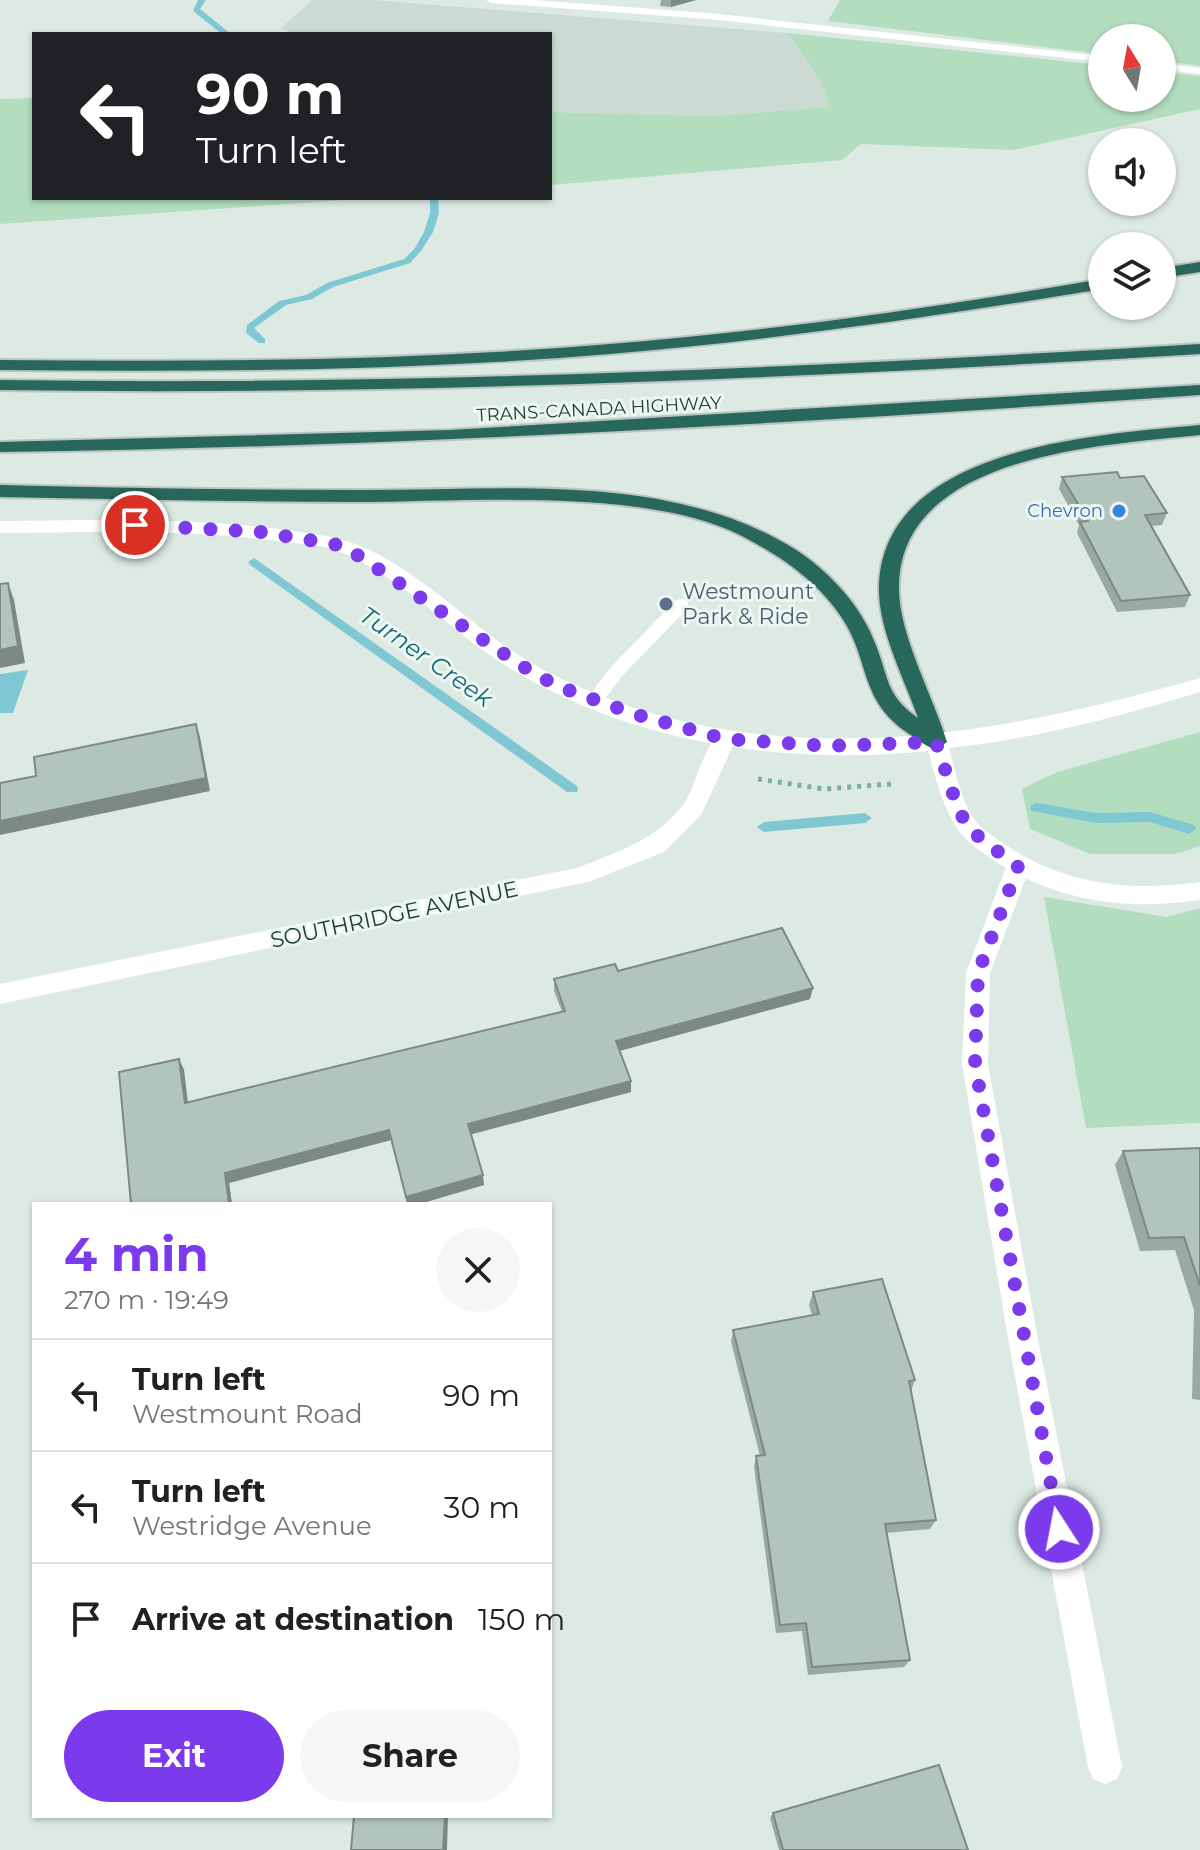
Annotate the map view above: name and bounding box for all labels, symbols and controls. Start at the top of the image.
north arrow [1088,24,1176,112]
map controls [1088,24,1176,320]
text: 90 m [196,60,344,128]
icon: left [64,64,168,168]
text: Turn left [196,128,347,172]
button: sound [1088,128,1176,216]
button: layers [1088,232,1176,320]
street label: TRANS-CANADA HIGHWAY [476,392,723,426]
pin [101,491,169,559]
place label: Chevron [1027,500,1103,522]
marker: Chevron [1110,502,1128,520]
icon: arrive [113,503,157,547]
place label: Westmount Park & Ride [682,578,814,630]
marker: Westmount Park & Ride [657,595,675,613]
water label: Turner Creek [354,600,500,714]
street label: SOUTHRIDGE AVENUE [268,875,520,954]
text: 4 min [64,1225,209,1283]
button: close [436,1228,520,1312]
text: 270 m · 19:49 [64,1284,229,1316]
text: Turn left [132,1361,265,1398]
icon: left [64,1373,108,1417]
text: 90 m [442,1377,520,1414]
text: Westmount Road [132,1398,363,1430]
text: Turn left [132,1473,265,1510]
icon: left [64,1485,108,1529]
position arrow [1017,1487,1101,1571]
text: 30 m [444,1489,520,1526]
text: Westridge Avenue [132,1510,372,1542]
icon: arrive [64,1597,108,1641]
text: Arrive at destination [132,1601,454,1638]
text: 150 m [478,1601,565,1638]
button: Exit [64,1710,284,1802]
button: Share [300,1710,520,1802]

